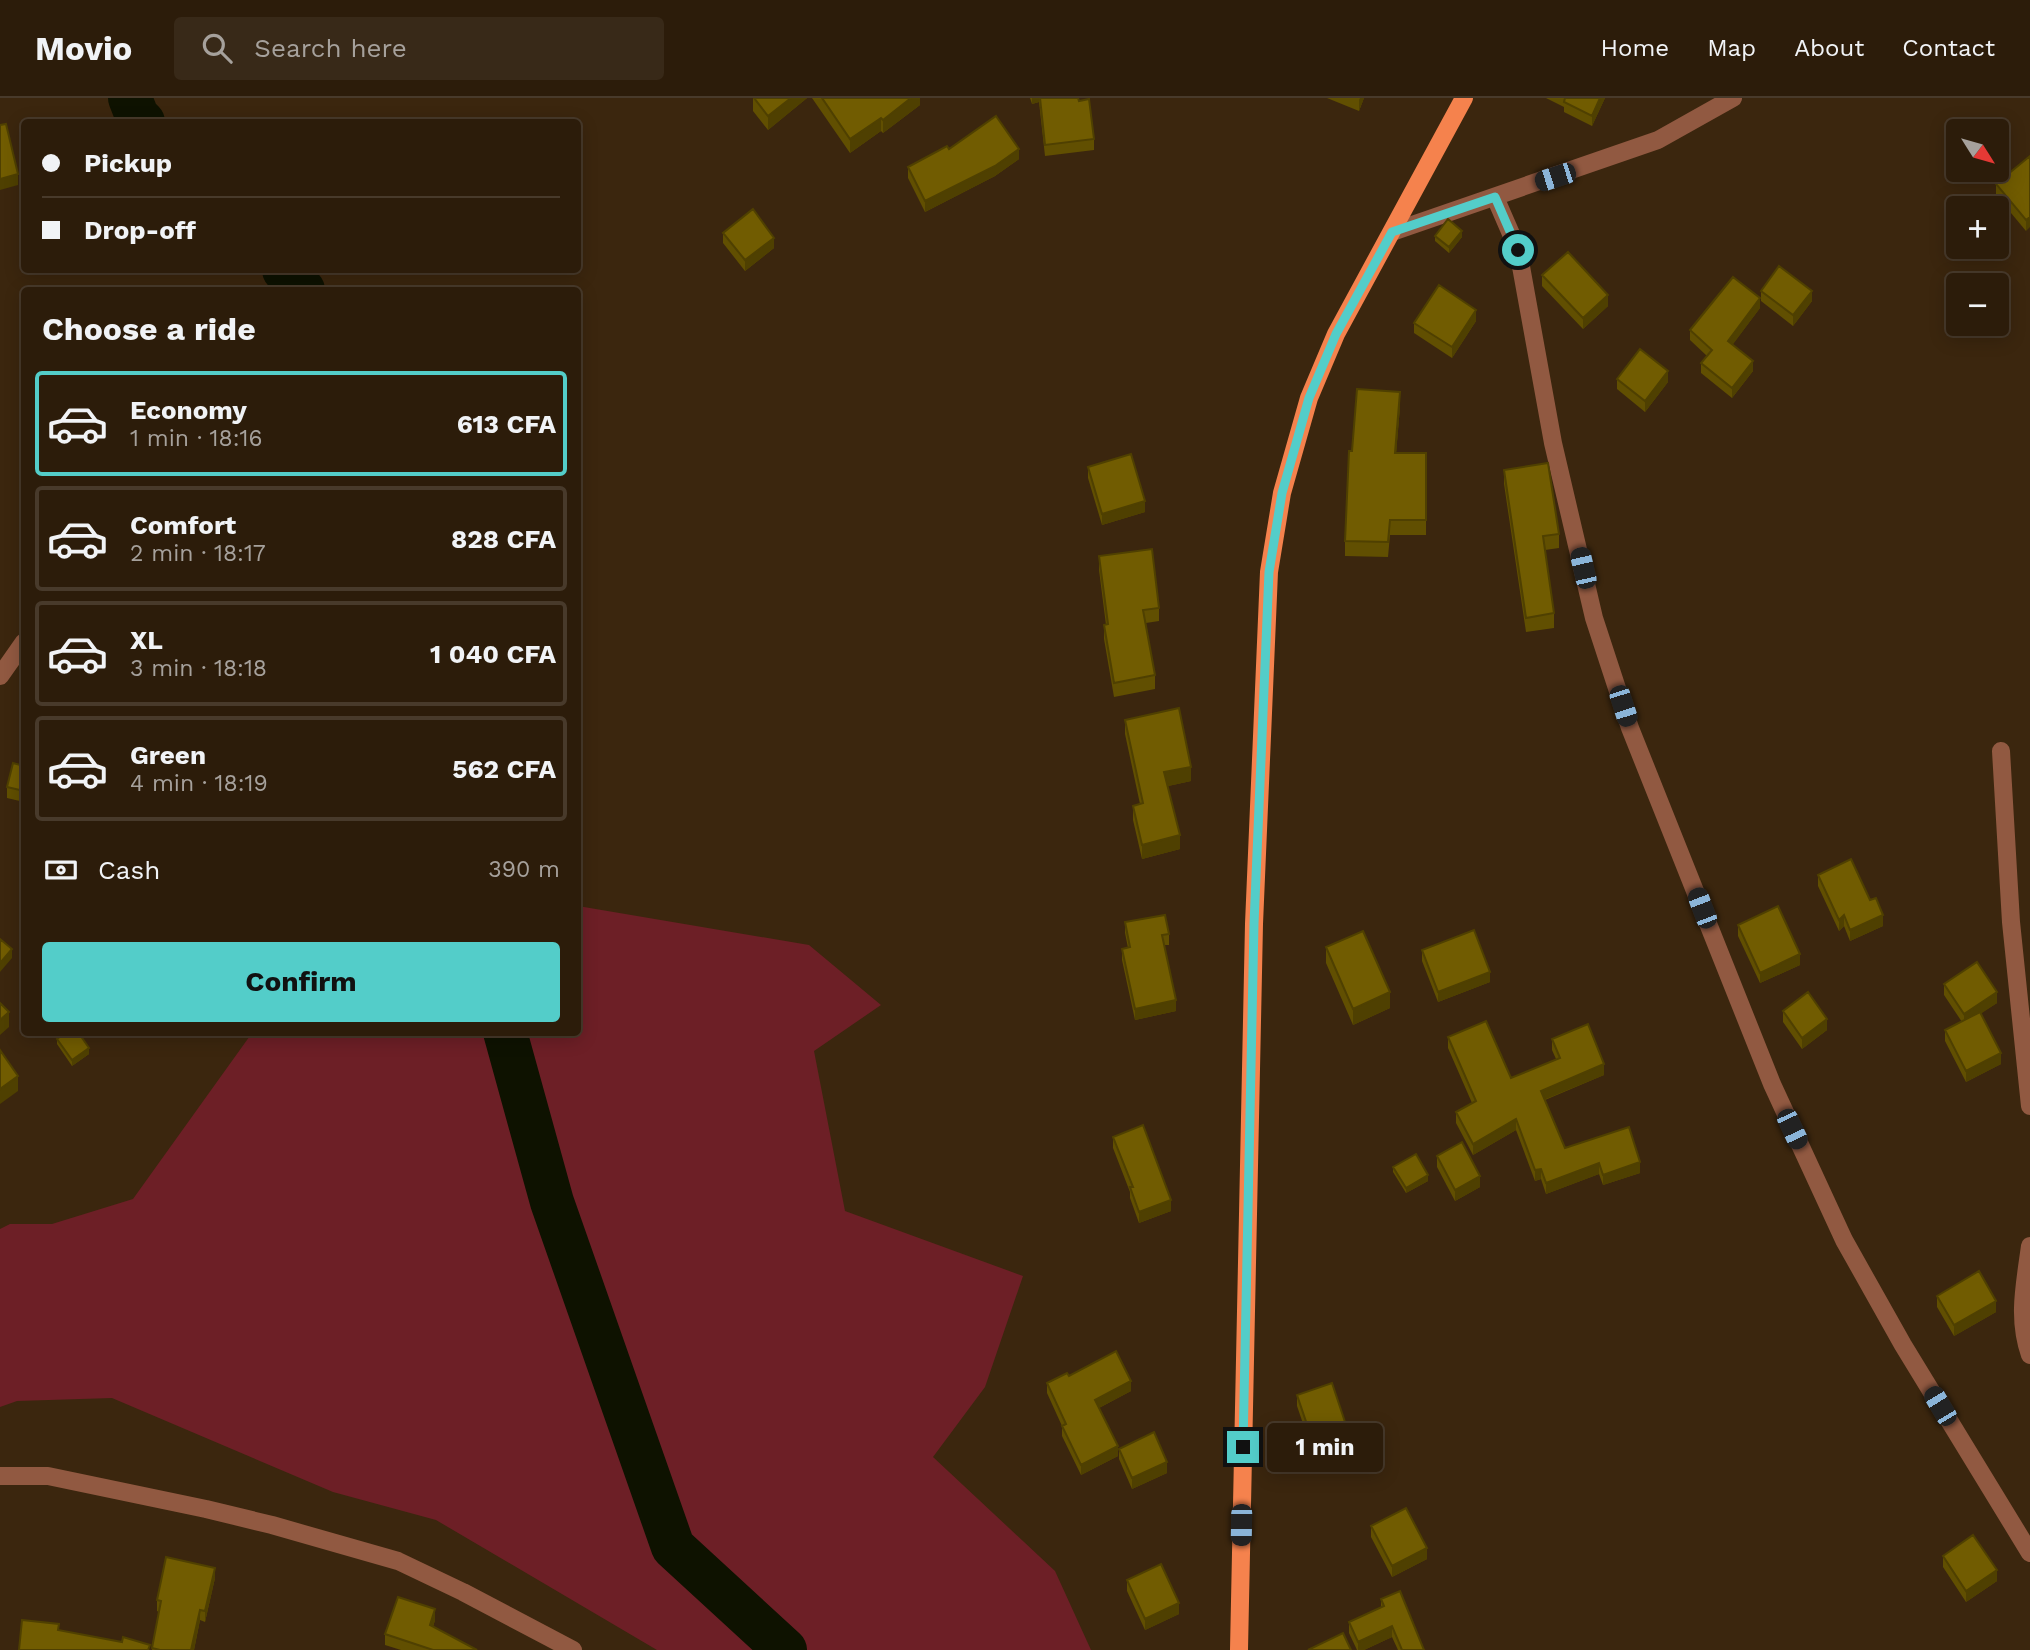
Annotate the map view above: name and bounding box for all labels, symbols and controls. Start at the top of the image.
search box [174,17,664,80]
text: Movio [35,29,132,68]
icon: search [198,29,236,67]
text: Search here [254,33,407,63]
text: Home [1601,34,1669,62]
text: Map [1707,34,1756,62]
text: About [1794,34,1864,62]
text: Contact [1902,34,1995,62]
north arrow [1946,119,2009,182]
map controls [1946,119,2009,336]
text: Pickup [84,148,172,178]
car [1532,161,1579,193]
button: + [1946,196,2009,259]
text: Drop-off [84,215,196,245]
route start [1502,234,1534,266]
button: − [1946,273,2009,336]
text: Choose a ride [42,310,256,348]
icon: car [46,392,109,455]
text: Economy [130,395,247,425]
text: 613 CFA [457,409,556,439]
text: 1 min · 18:16 [130,425,262,452]
icon: car [46,507,109,570]
text: Comfort [130,510,236,540]
text: 828 CFA [451,524,556,554]
text: 2 min · 18:17 [130,540,266,567]
car [1569,545,1598,591]
icon: car [46,622,109,685]
text: XL [130,625,163,655]
text: 1 040 CFA [430,639,556,669]
text: 3 min · 18:18 [130,655,267,682]
car [1607,683,1640,729]
icon: car [46,737,109,800]
text: Green [130,740,206,770]
text: 562 CFA [452,754,556,784]
text: 4 min · 18:19 [130,770,268,797]
icon: cash [42,851,80,889]
text: Cash [98,855,160,885]
text: 390 m [488,856,560,883]
car [1685,885,1720,931]
button: Confirm [42,942,560,1022]
car [1774,1106,1811,1152]
car [1921,1383,1960,1429]
callout: 1 min [1268,1422,1383,1472]
route end [1227,1431,1259,1463]
text: 1 min [1295,1434,1355,1461]
car [1231,1504,1252,1546]

